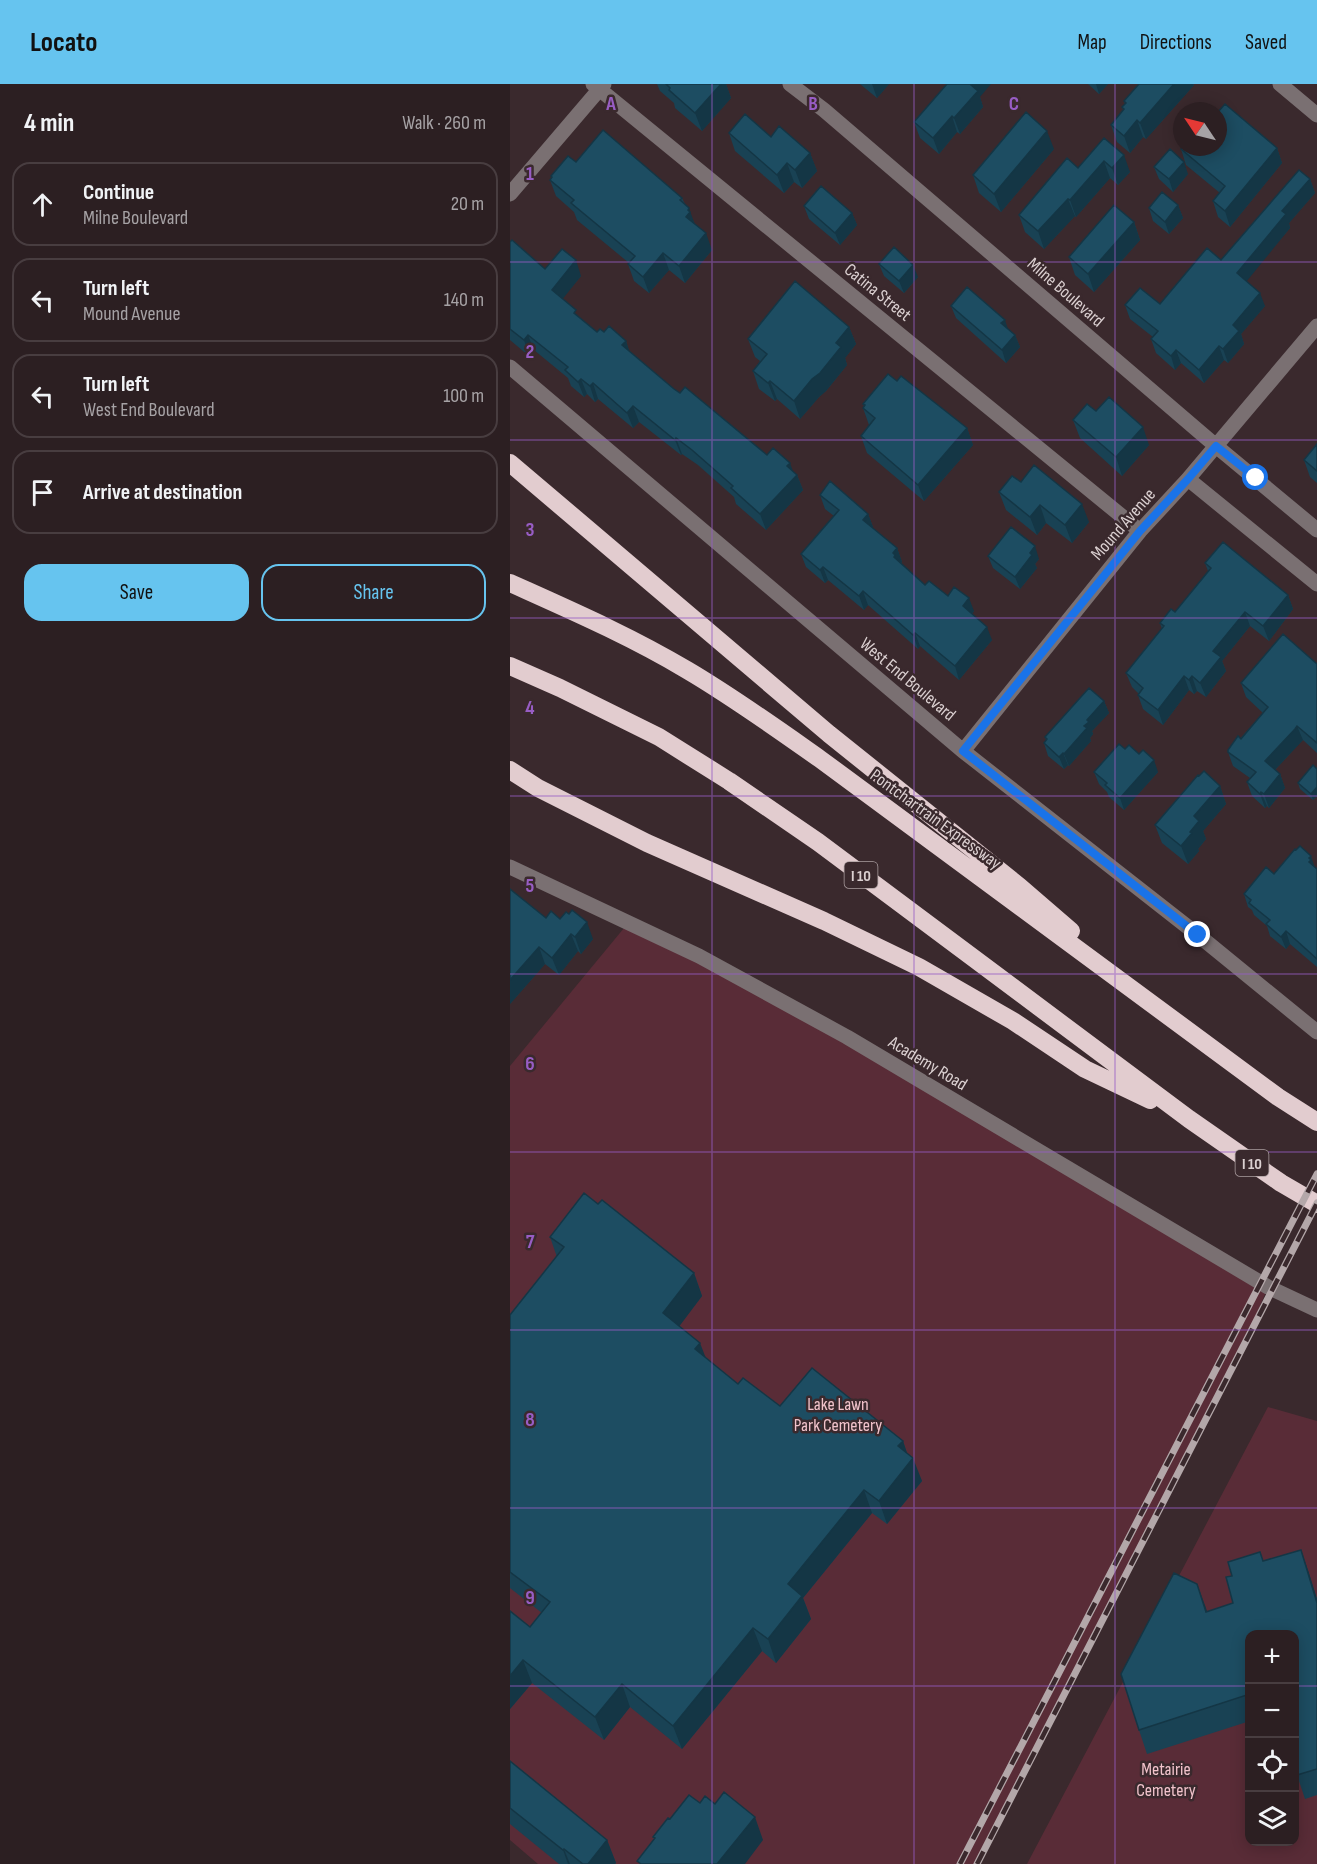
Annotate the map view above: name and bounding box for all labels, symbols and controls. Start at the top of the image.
text: Locato [30,26,97,59]
text: Map [1077,30,1107,55]
text: Directions [1140,30,1212,55]
text: Saved [1245,30,1287,55]
text: A [605,92,616,116]
text: B [808,92,818,116]
text: C [1009,92,1019,116]
north arrow [1173,102,1227,156]
text: 4 min [24,108,74,139]
text: Walk · 260 m [402,111,486,135]
text: 1 [526,162,534,186]
text: Continue [83,179,154,206]
icon: ahead [26,188,59,221]
text: 20 m [451,192,484,216]
text: Milne Boulevard [83,206,188,230]
street label: Milne Boulevard [1023,253,1108,331]
street label: Catina Street [840,259,916,326]
text: Turn left [83,275,149,302]
icon: left [26,284,59,317]
text: 140 m [444,288,484,312]
text: Mound Avenue [83,302,181,326]
text: 2 [526,340,534,364]
text: Turn left [83,371,149,398]
icon: left [26,380,59,413]
text: 100 m [443,384,484,408]
text: West End Boulevard [83,398,215,422]
route start [1242,464,1268,490]
icon: arrive [26,476,59,509]
text: Arrive at destination [83,479,242,506]
street label: Mound Avenue [1087,484,1160,564]
text: 3 [526,518,535,542]
button: Save [24,564,249,621]
button: Share [261,564,486,621]
street label: West End Boulevard [856,633,960,725]
text: 4 [525,696,535,720]
street label: Pontchartrain Expressway [866,765,1005,874]
road number: I 10 [844,862,878,888]
text: 5 [526,874,535,898]
route end [1184,921,1210,947]
street label: Academy Road [884,1031,971,1095]
text: 6 [525,1052,535,1076]
road number: I 10 [1236,1150,1268,1176]
text: 7 [526,1230,535,1254]
park label: Lake Lawn Park Cemetery [794,1394,882,1436]
text: 8 [525,1408,535,1432]
text: 9 [525,1586,535,1610]
map controls [1245,1630,1299,1846]
button: + [1245,1630,1299,1684]
button: − [1245,1684,1299,1738]
button: locate [1245,1738,1299,1792]
park label: Metairie Cemetery [1136,1759,1196,1801]
button: layers [1245,1792,1299,1846]

